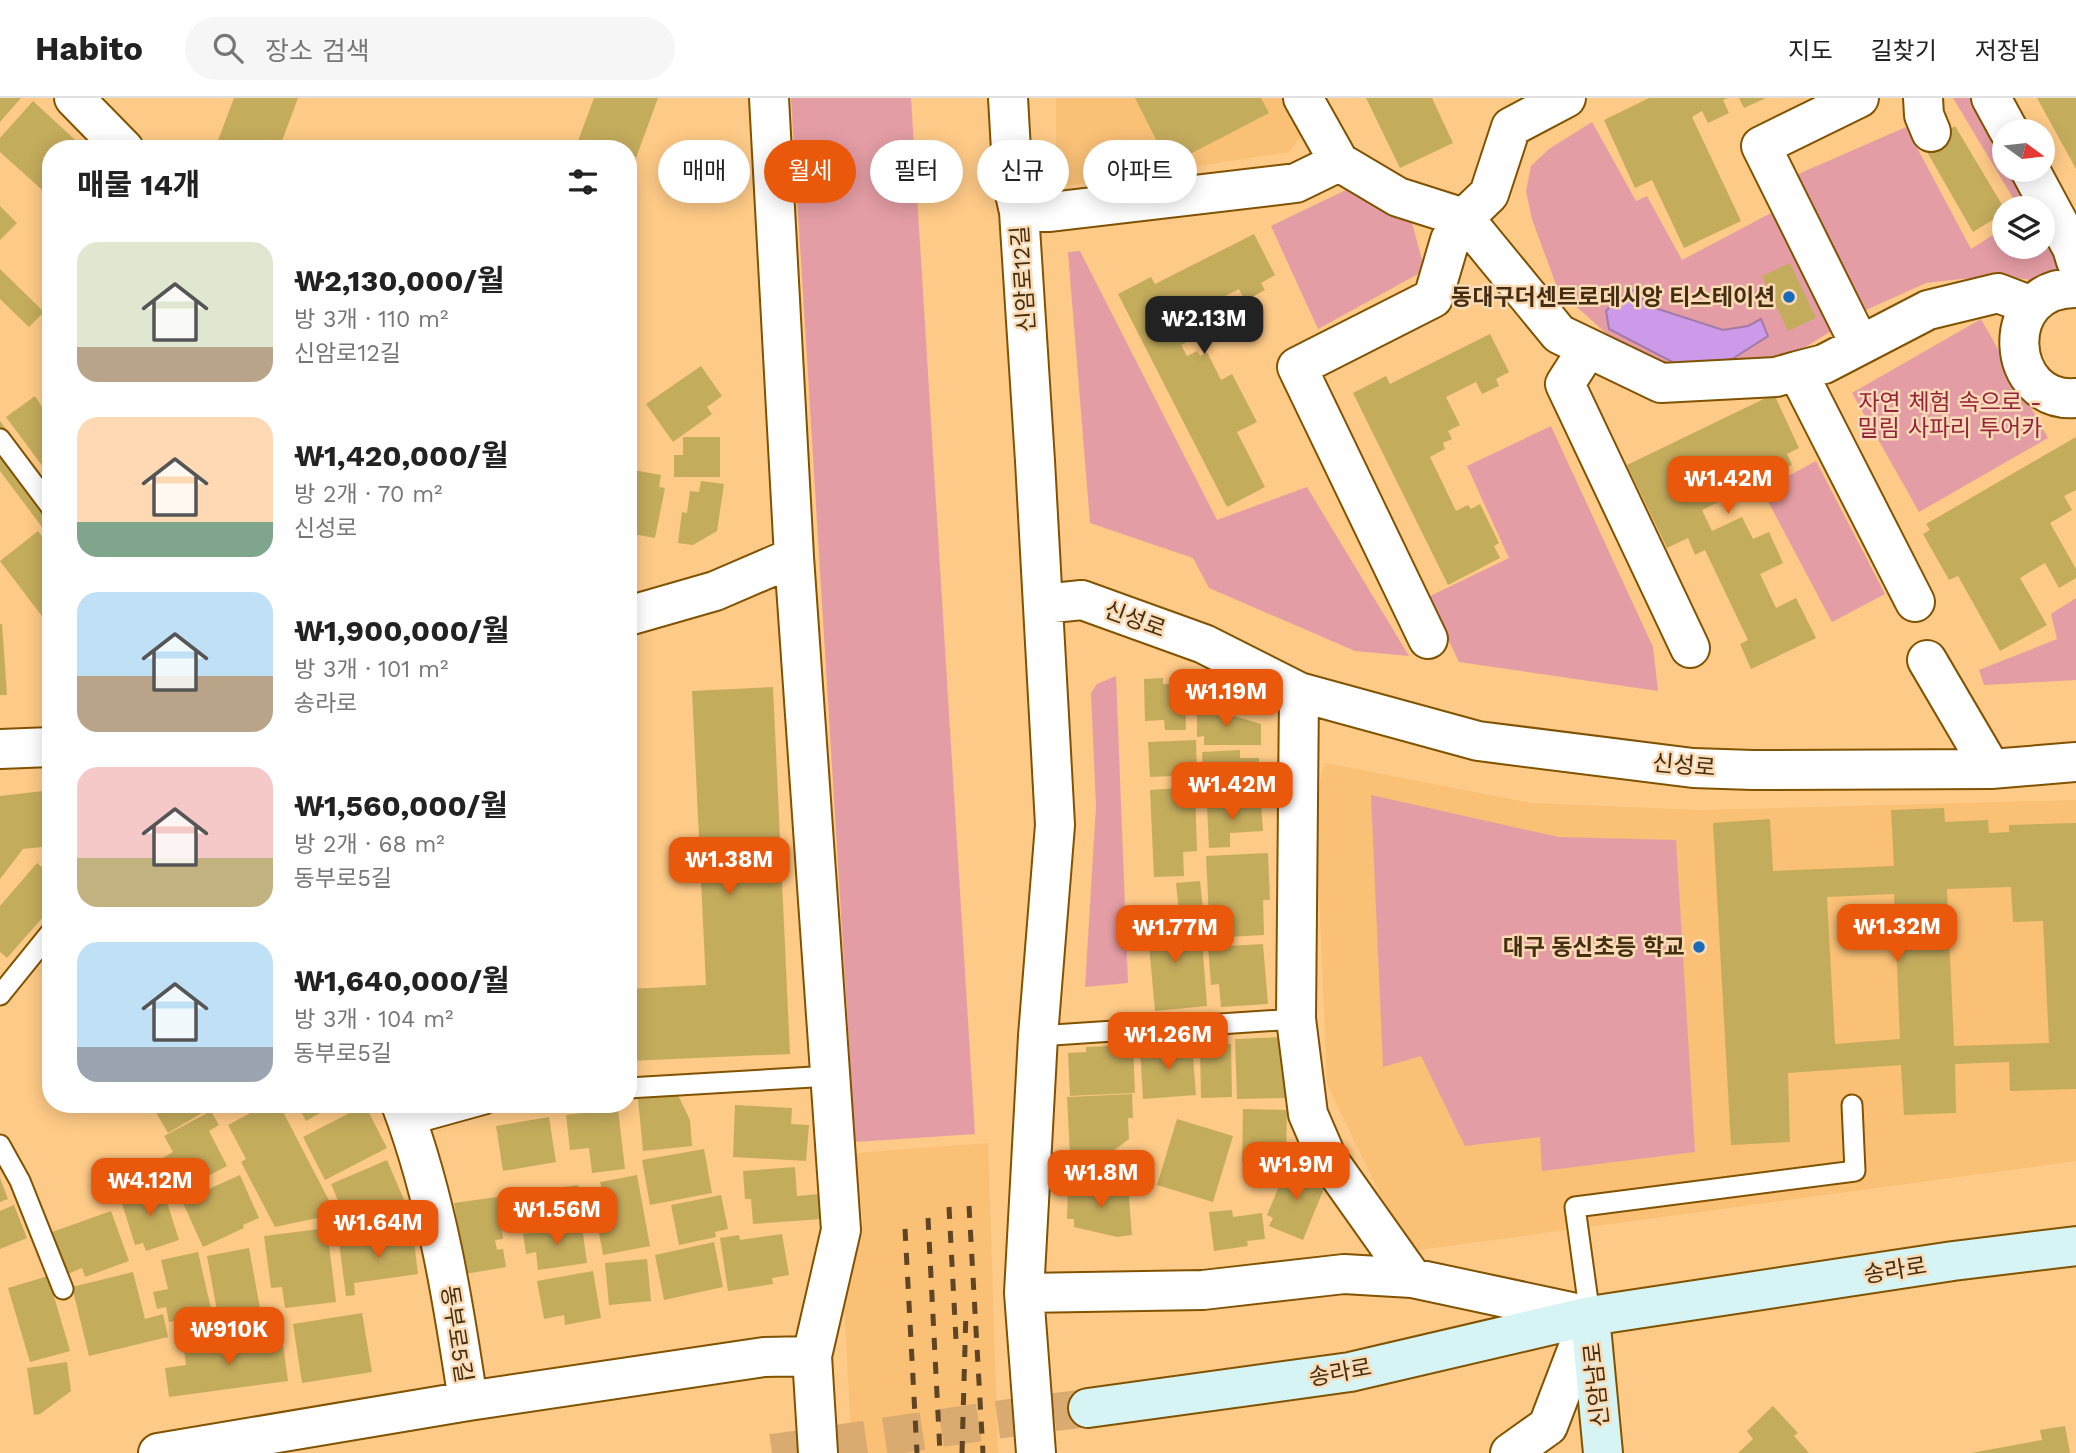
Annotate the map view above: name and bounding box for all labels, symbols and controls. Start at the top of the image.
search box [185,17,675,80]
text: Habito [35,29,143,68]
icon: search [209,29,247,67]
text: 장소 검색 [265,36,370,66]
text: 지도 [1788,37,1833,65]
text: 길찾기 [1871,37,1937,65]
text: 저장됨 [1975,37,2041,65]
north arrow [1992,119,2054,182]
map controls [1992,119,2055,259]
chip: 매매 [658,140,750,203]
chip: 월세 [764,140,856,203]
chip: 필터 [870,140,963,203]
chip: 신규 [977,140,1069,203]
chip: 아파트 [1083,140,1197,203]
icon: filters [564,163,602,201]
text: 매물 14개 [77,167,200,202]
button: layers [1992,196,2055,259]
street label: 신암로12길 [1006,225,1041,333]
text: ₩2,130,000/월 [294,263,505,298]
icon: home [133,270,217,354]
place label: 동대구더센트로데시앙 티스테이션 [1451,284,1775,311]
marker: 동대구더센트로데시앙 티스테이션 [1781,289,1797,305]
pin: ₩2.13M [1147,296,1261,356]
text: ₩2.13M [1161,305,1247,332]
text: 방 3개 · 110 m² [294,306,448,333]
text: 신암로12길 [294,340,401,367]
park label: 자연 체험 속으로 - 밀림 사파리 투어카 [1858,389,2042,442]
text: ₩1,420,000/월 [294,438,509,473]
icon: home [133,445,217,529]
pin: ₩1.42M [1671,456,1785,516]
text: ₩1.42M [1684,465,1772,492]
text: 방 2개 · 70 m² [294,481,442,508]
text: 신성로 [294,515,357,542]
street label: 신성로 [1100,596,1169,643]
text: ₩1,900,000/월 [294,613,510,648]
icon: home [133,620,217,704]
text: 방 3개 · 101 m² [294,656,448,683]
pin: ₩1.19M [1169,670,1283,729]
text: ₩1.19M [1185,678,1267,705]
text: 송라로 [294,690,357,717]
street label: 신성로 [1651,749,1717,782]
pin: ₩1.42M [1175,762,1289,822]
text: ₩1.42M [1188,771,1276,798]
text: ₩1,560,000/월 [294,788,508,823]
icon: home [133,795,217,879]
text: 방 2개 · 68 m² [294,831,445,858]
pin: ₩1.38M [672,838,786,897]
text: ₩1.38M [685,846,773,873]
text: 동부로5길 [294,865,392,892]
pin: ₩1.32M [1840,904,1954,964]
pin: ₩1.77M [1118,906,1232,965]
text: ₩1.32M [1853,913,1941,940]
text: ₩1.77M [1132,914,1218,941]
place label: 대구 동신초등 학교 [1503,934,1685,961]
marker: 대구 동신초등 학교 [1691,939,1707,955]
text: ₩1,640,000/월 [294,963,510,998]
icon: home [133,970,217,1054]
text: 방 3개 · 104 m² [294,1006,453,1033]
pin: ₩1.26M [1111,1012,1225,1072]
text: ₩1.26M [1124,1021,1212,1048]
text: 동부로5길 [294,1040,392,1067]
pin: ₩1.9M [1247,1142,1345,1202]
pin: ₩1.8M [1052,1150,1150,1210]
text: ₩1.9M [1259,1151,1333,1178]
pin: ₩4.12M [93,1158,207,1218]
text: ₩1.8M [1064,1159,1138,1186]
text: ₩4.12M [107,1167,193,1194]
pin: ₩1.56M [500,1188,614,1247]
text: ₩1.56M [513,1196,601,1223]
pin: ₩1.64M [321,1200,435,1260]
text: ₩1.64M [333,1209,423,1236]
street label: 송라로 [1862,1252,1929,1289]
street label: 동부로5길 [436,1284,478,1385]
pin: ₩910K [180,1308,278,1367]
text: ₩910K [190,1316,268,1343]
street label: 신암남로 [1579,1341,1614,1428]
street label: 송라로 [1306,1354,1374,1391]

